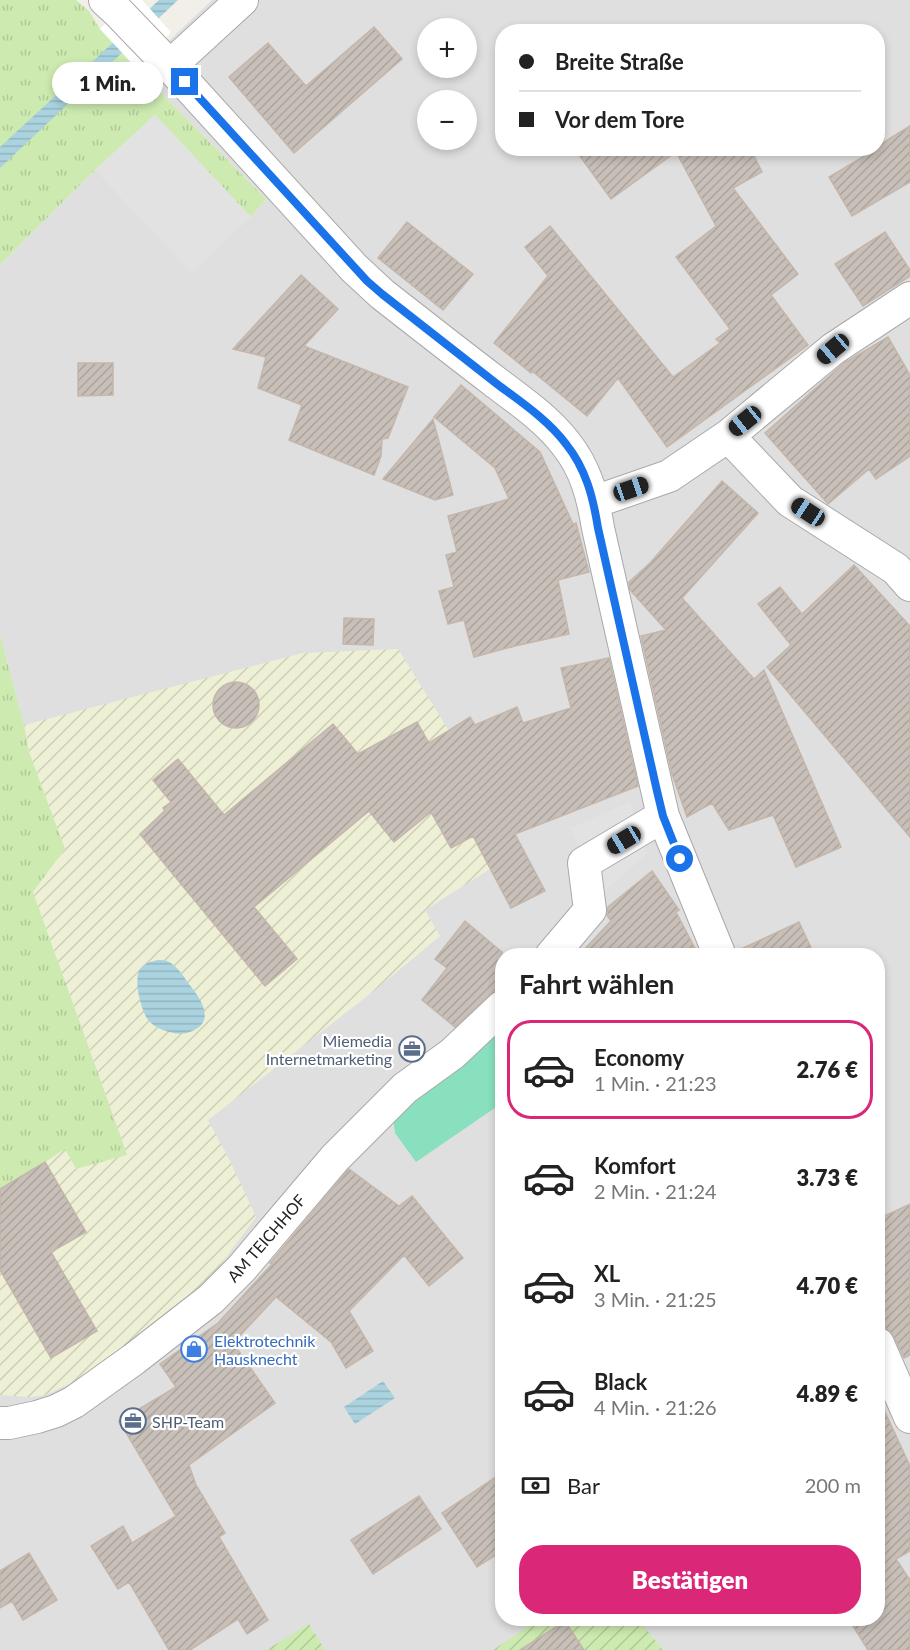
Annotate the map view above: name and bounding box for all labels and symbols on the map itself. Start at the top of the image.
callout: 1 Min. [53,61,164,103]
route end [171,68,198,95]
car [813,331,853,367]
car [725,403,765,439]
car [611,475,651,503]
car [788,495,828,529]
car [604,823,644,857]
route start [666,845,693,872]
place label: Miemedia Internetmarketing [266,1031,392,1068]
office icon: Miemedia Internetmarketing [397,1034,427,1064]
street label: AM TEICHHOF [223,1190,309,1286]
place label: Elektrotechnik Hausknecht [214,1331,316,1368]
shop icon: Elektrotechnik Hausknecht [179,1334,209,1364]
office icon: SHP-Team [118,1406,148,1436]
place label: SHP-Team [152,1412,224,1431]

